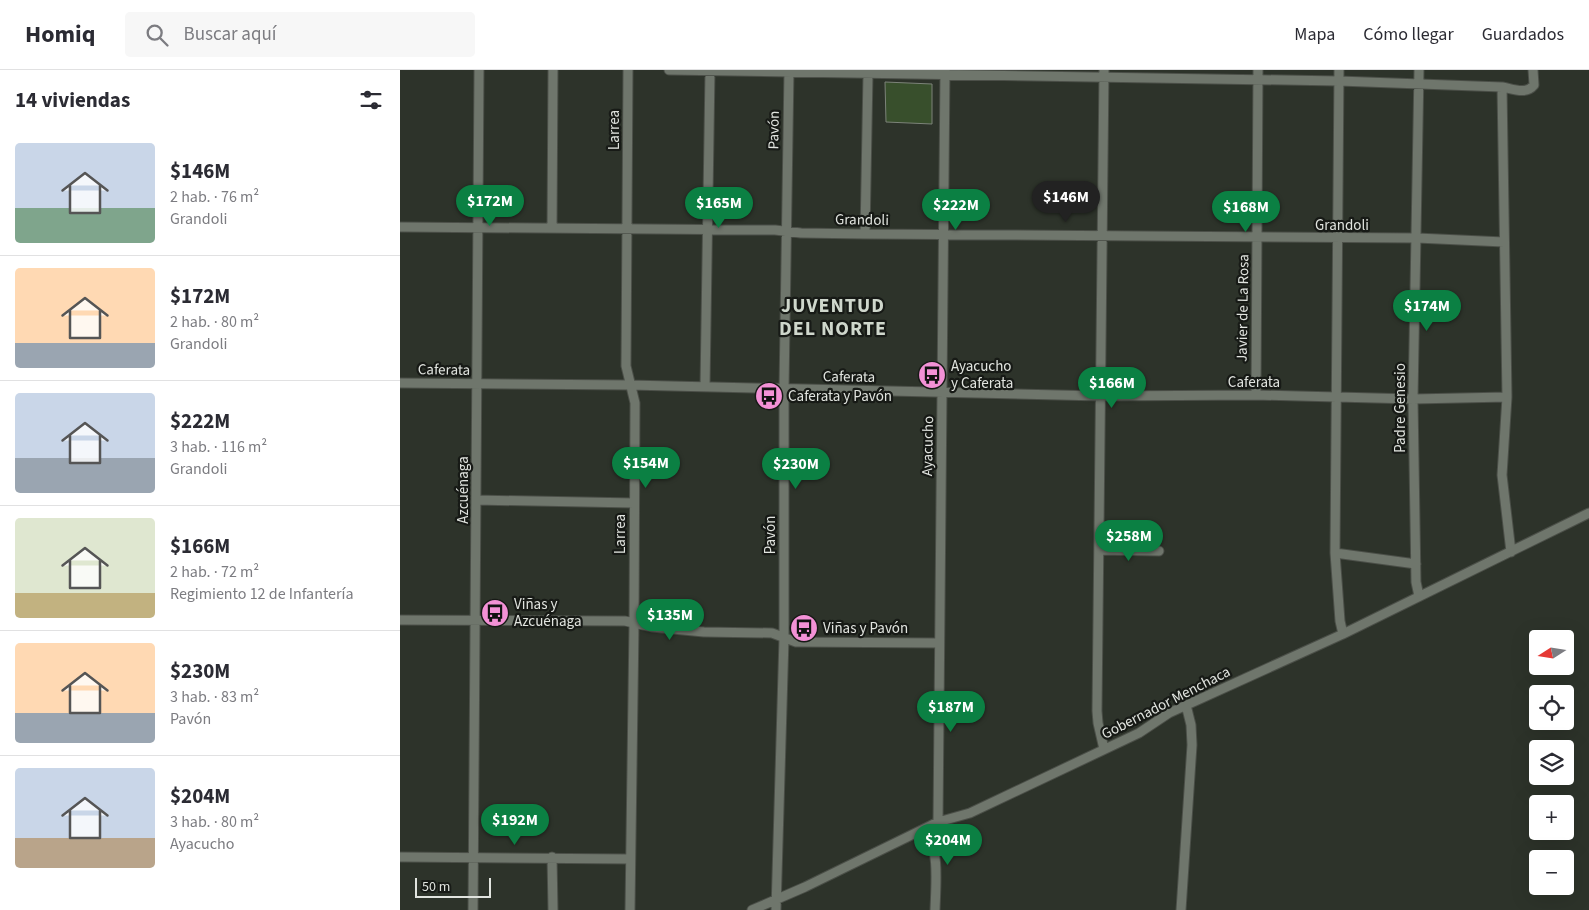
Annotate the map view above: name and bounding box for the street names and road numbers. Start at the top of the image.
street label: Larrea [604,110,625,150]
street label: Pavón [763,110,785,150]
street label: Grandoli [835,209,889,231]
street label: Grandoli [1315,215,1369,236]
street label: Javier de La Rosa [1232,254,1254,362]
street label: Caferata [418,359,470,381]
street label: Padre Genesio [1390,363,1411,453]
street label: Caferata [823,366,875,388]
street label: Caferata [1228,372,1280,393]
street label: Ayacucho [917,416,939,476]
street label: Azcuénaga [453,456,474,524]
street label: Larrea [610,514,631,554]
street label: Pavón [760,516,781,554]
street label: Gobernador Menchaca [1098,661,1234,745]

